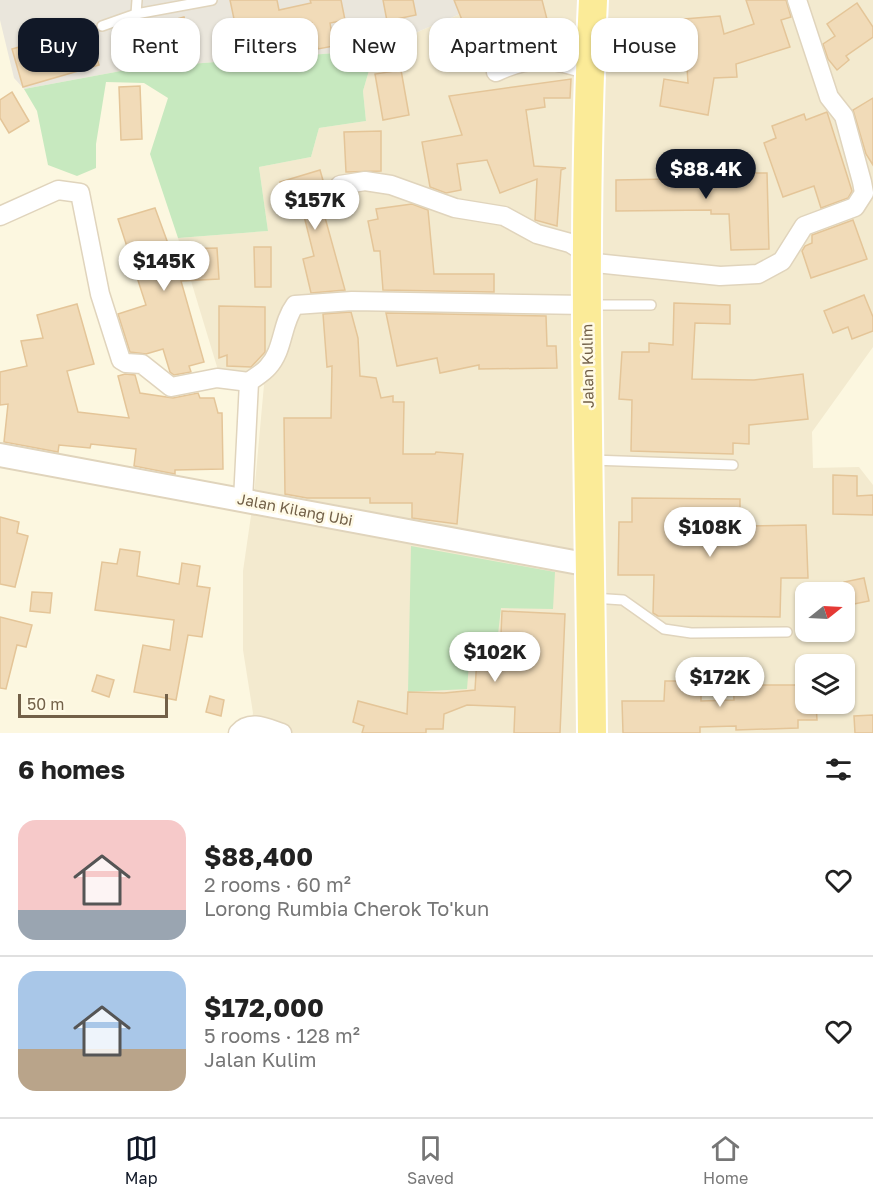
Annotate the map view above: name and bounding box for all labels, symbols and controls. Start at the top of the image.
chip: Buy [18,18,99,72]
chip: Rent [111,18,200,72]
chip: Filters [212,18,318,72]
chip: New [330,18,417,72]
chip: Apartment [429,18,579,72]
chip: House [591,18,698,72]
pin: $88.4K [657,149,755,200]
text: $88.4K [670,156,742,180]
pin: $157K [273,180,357,231]
text: $157K [284,187,346,211]
pin: $145K [122,241,206,292]
text: $145K [133,248,195,272]
street label: Jalan Kulim [577,324,597,408]
street label: Jalan Kilang Ubi [236,489,354,529]
pin: $108K [668,507,752,558]
text: $108K [678,514,742,538]
north arrow [795,582,855,642]
map controls [795,582,855,714]
pin: $102K [453,632,537,683]
text: $102K [463,639,527,663]
button: layers [795,654,855,714]
pin: $172K [678,657,762,708]
text: $172K [689,664,751,688]
scale bar [18,691,168,718]
text: 50 m [27,694,64,714]
icon: filters [822,753,855,786]
text: 6 homes [18,754,125,785]
text: $88,400 [204,841,313,872]
icon: home [66,844,138,916]
icon: heart [822,864,855,897]
text: 2 rooms · 60 m² [204,872,351,896]
text: Lorong Rumbia Cherok To'kun [204,896,489,920]
text: $172,000 [204,992,324,1023]
icon: home [66,995,138,1067]
icon: heart [822,1015,855,1048]
text: 5 rooms · 128 m² [204,1023,360,1047]
text: Jalan Kulim [204,1047,316,1071]
tab: Map [125,1132,158,1188]
tab: Saved [407,1132,454,1188]
tab: Home [703,1132,748,1188]

